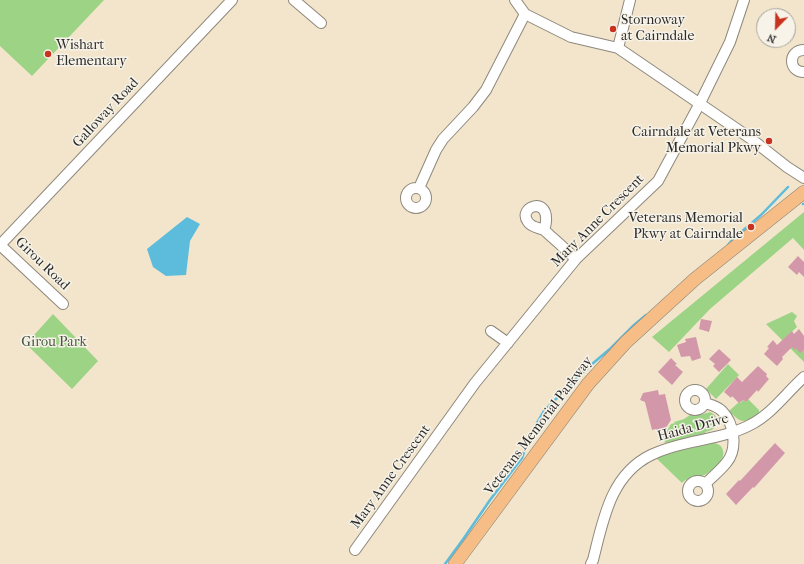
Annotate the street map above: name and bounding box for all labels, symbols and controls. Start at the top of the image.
north arrow [756,8,796,48]
place label: Stornoway at Cairndale [621,13,694,46]
marker: Stornoway at Cairndale [608,24,618,34]
text: N [765,31,778,46]
place label: Wishart Elementary [56,38,127,70]
marker: Wishart Elementary [43,49,53,59]
street label: Galloway Road [70,75,142,151]
place label: Cairndale at Veterans Memorial Pkwy [632,125,761,158]
marker: Cairndale at Veterans Memorial Pkwy [764,136,774,146]
street label: Mary Anne Crescent [548,171,648,271]
place label: Veterans Memorial Pkwy at Cairndale [629,211,743,244]
marker: Veterans Memorial Pkwy at Cairndale [746,222,756,232]
street label: Girou Road [11,234,73,294]
park label: Girou Park [21,335,87,351]
street label: Veterans Memorial Parkway [481,353,597,499]
street label: Haida Drive [656,410,730,446]
street label: Mary Anne Crescent [348,422,434,532]

